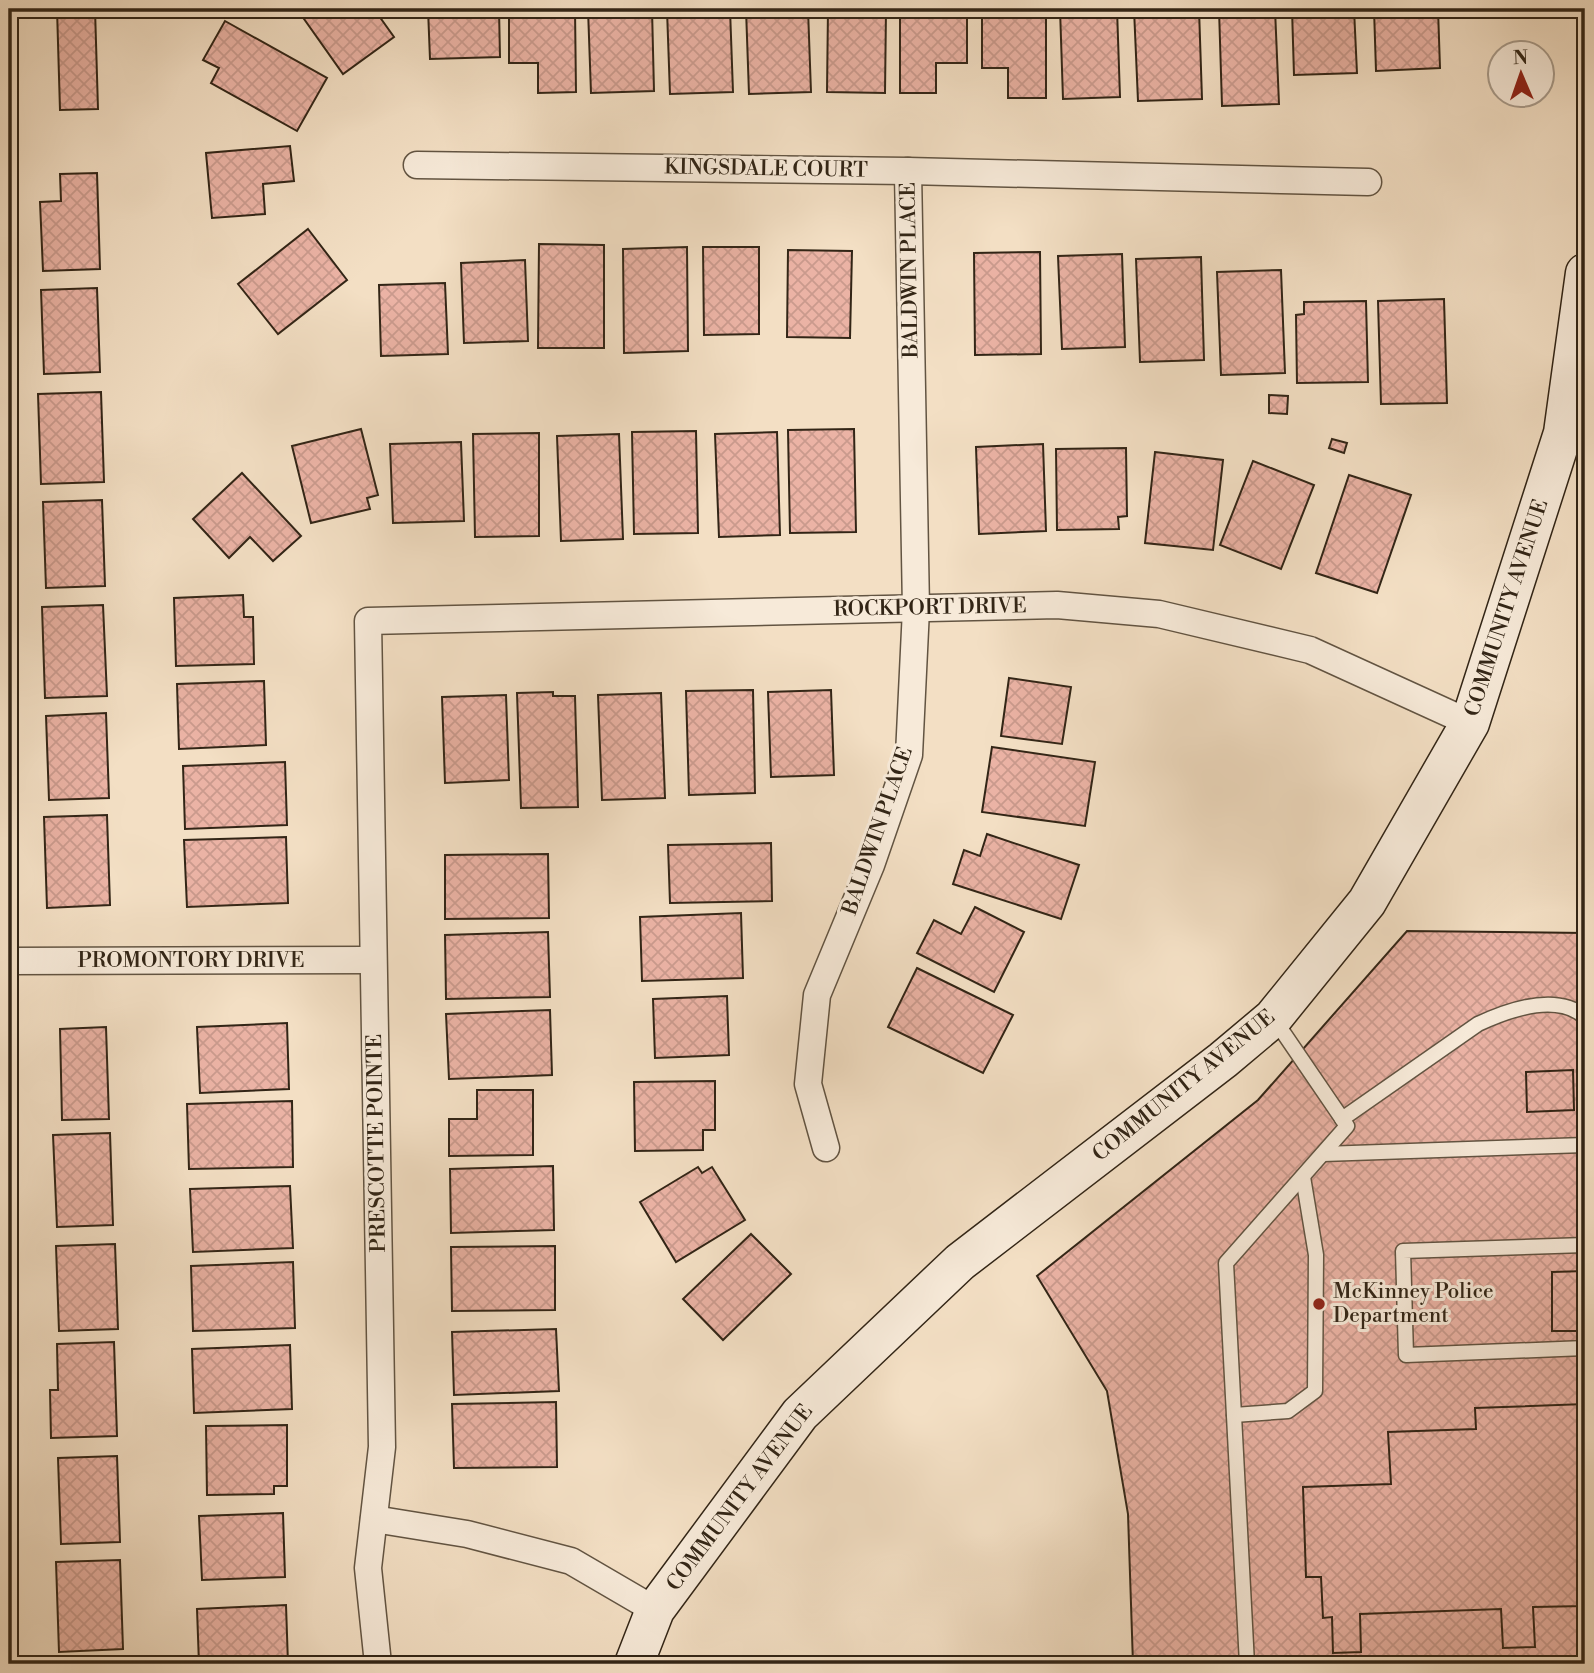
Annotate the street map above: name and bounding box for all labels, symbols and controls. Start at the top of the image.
north arrow [1486,38,1556,108]
text: N [1513,46,1528,70]
street label: KINGSDALE COURT [664,154,868,184]
street label: BALDWIN PLACE [895,182,925,359]
street label: COMMUNITY AVENUE [1460,496,1554,720]
street label: ROCKPORT DRIVE [833,593,1027,623]
street label: BALDWIN PLACE [837,744,919,919]
street label: PROMONTORY DRIVE [77,948,305,974]
street label: COMMUNITY AVENUE [1088,1004,1280,1168]
street label: PRESCOTTE POINTE [362,1034,392,1252]
place label: McKinney Police Department [1333,1279,1494,1329]
marker: McKinney Police Department [1311,1296,1327,1312]
street label: COMMUNITY AVENUE [661,1400,819,1596]

